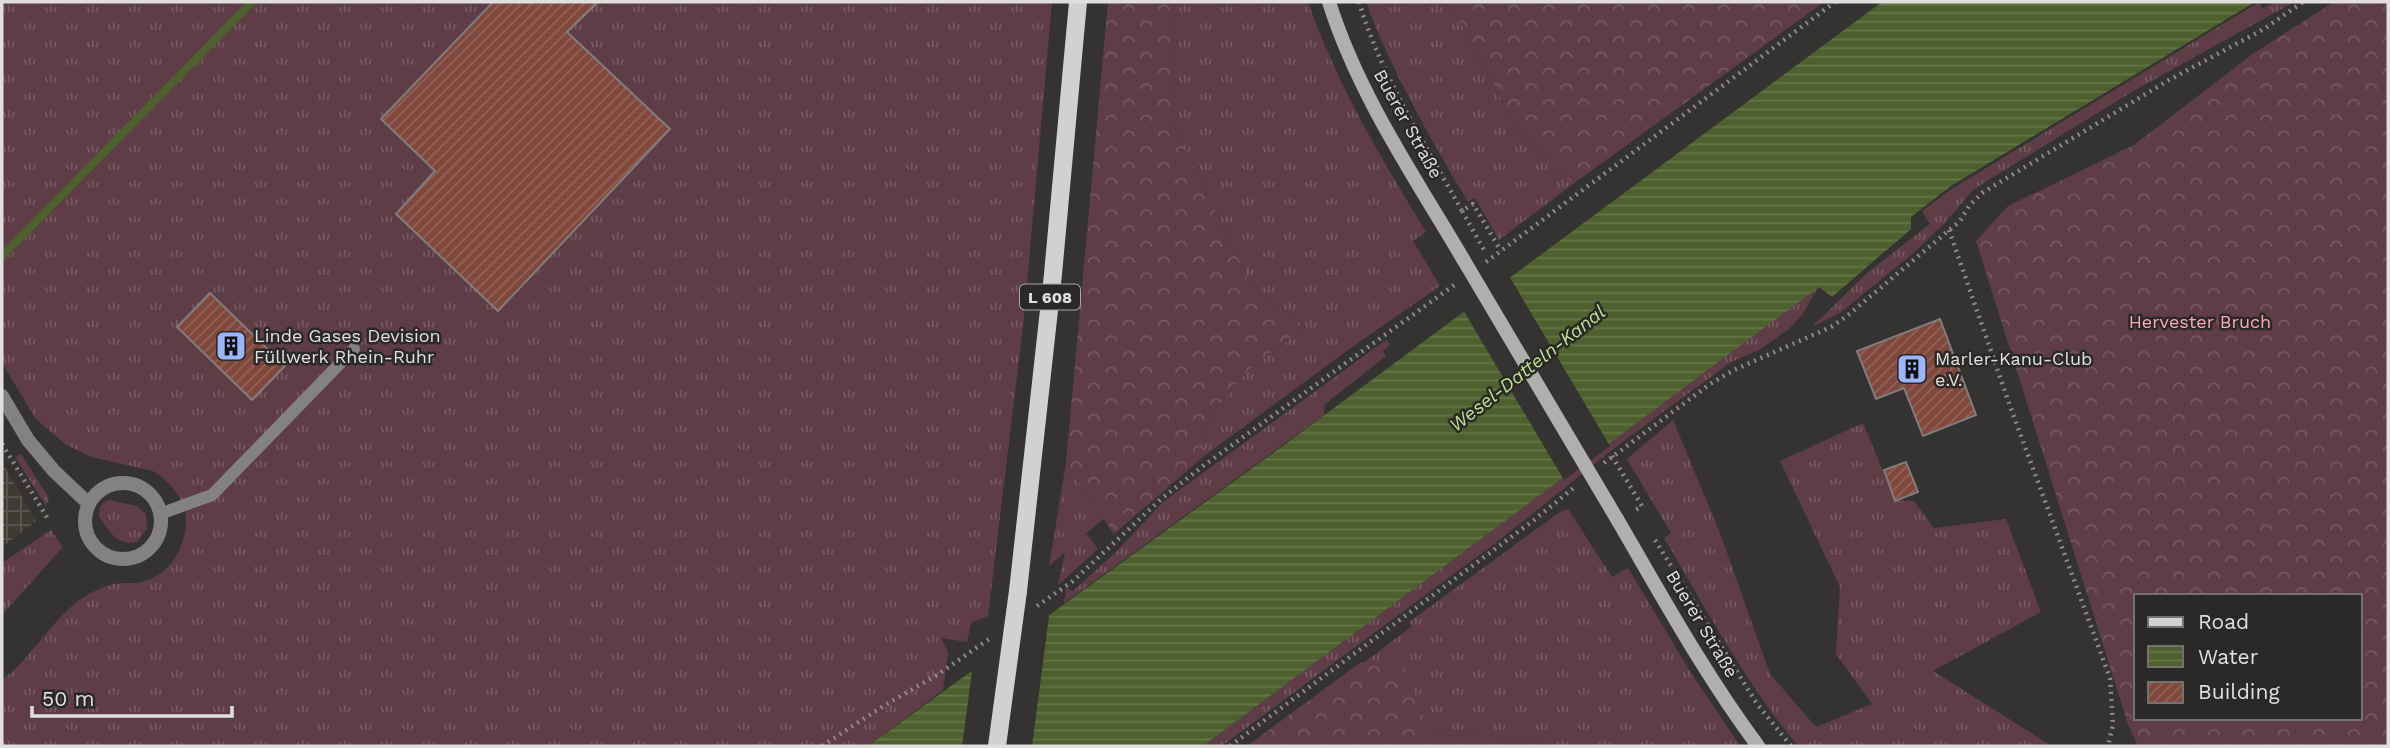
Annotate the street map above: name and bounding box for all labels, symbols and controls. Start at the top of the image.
street label: Buerer Straße [1370,65,1447,182]
road number: L 608 [1020,284,1080,310]
water label: Wesel-Datteln-Kanal [1445,300,1610,436]
park label: Hervester Bruch [2129,311,2271,332]
place label: Linde Gases Devision Füllwerk Rhein-Ruhr [254,325,441,367]
building icon: Linde Gases Devision Füllwerk Rhein-Ruhr [214,329,248,363]
place label: Marler-Kanu-Club e.V. [1935,348,2092,390]
building icon: Marler-Kanu-Club e.V. [1895,352,1929,386]
street label: Buerer Straße [1662,566,1743,681]
legend [2134,594,2362,720]
text: Road [2198,609,2249,634]
text: Water [2198,644,2259,669]
scale bar [32,674,231,718]
text: Building [2198,679,2280,704]
text: 50 m [42,686,94,711]

